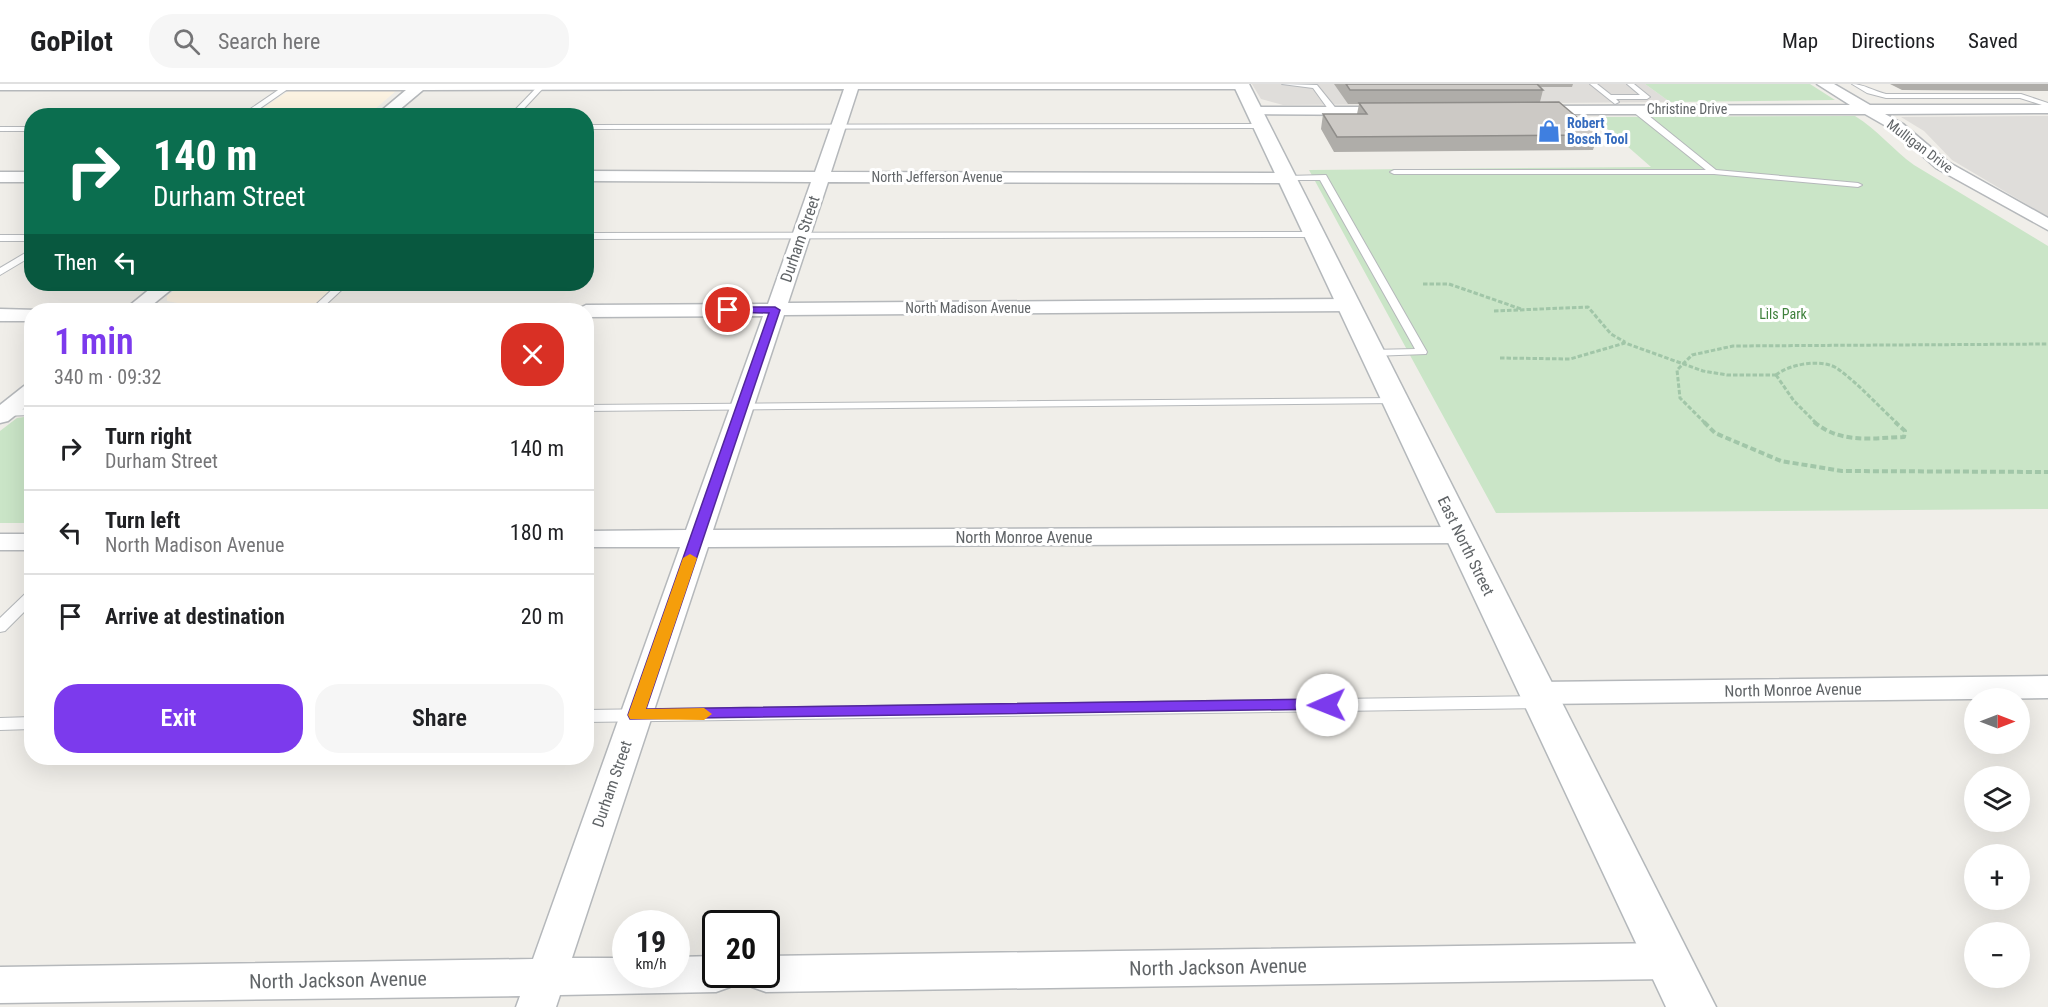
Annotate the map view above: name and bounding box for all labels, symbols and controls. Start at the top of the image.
search box [149,14,569,68]
text: GoPilot [30,25,113,58]
icon: search [170,25,203,58]
text: Search here [218,29,320,54]
text: Map [1782,29,1818,53]
text: Directions [1851,29,1935,53]
text: Saved [1968,29,2018,53]
street label: Christine Drive [1647,101,1728,117]
place label: Robert Bosch Tool [1567,115,1628,147]
street label: Mulligan Drive [1884,116,1957,176]
shop icon: Robert Bosch Tool [1536,118,1562,144]
text: 140 m [153,131,258,180]
icon: right [54,132,132,210]
street label: North Jefferson Avenue [872,169,1003,185]
text: Durham Street [153,181,305,213]
street label: Durham Street [776,193,824,285]
icon: left [109,246,142,279]
text: Then [54,250,97,275]
pin [702,284,753,335]
icon: arrive [711,293,744,326]
street label: North Madison Avenue [905,300,1031,316]
park label: Lils Park [1759,306,1808,322]
text: 1 min [54,321,134,363]
button: close [501,323,564,386]
text: 340 m · 09:32 [54,365,161,389]
text: Turn right [105,424,192,449]
icon: right [54,432,87,465]
text: 140 m [510,436,564,461]
text: Durham Street [105,449,218,473]
street label: East North Street [1434,493,1498,599]
text: Turn left [105,508,180,533]
icon: left [54,516,87,549]
text: 180 m [510,520,564,545]
street label: North Monroe Avenue [955,528,1093,547]
text: North Madison Avenue [105,533,284,557]
icon: arrive [54,600,87,633]
text: Arrive at destination [105,604,285,629]
text: 20 m [521,604,564,629]
position arrow [1295,673,1359,737]
street label: North Monroe Avenue [1724,679,1862,701]
button: Exit [54,684,303,753]
button: Share [315,684,564,753]
north arrow [1964,688,2030,754]
map controls [1964,688,2030,988]
street label: Durham Street [588,738,636,830]
button: layers [1964,766,2030,832]
button: + [1964,844,2030,910]
speed limit sign: 20 [702,910,780,988]
button: − [1964,922,2030,988]
text: 19 [636,924,666,959]
street label: North Jackson Avenue [1129,953,1307,981]
text: km/h [636,955,666,973]
street label: North Jackson Avenue [249,966,427,994]

